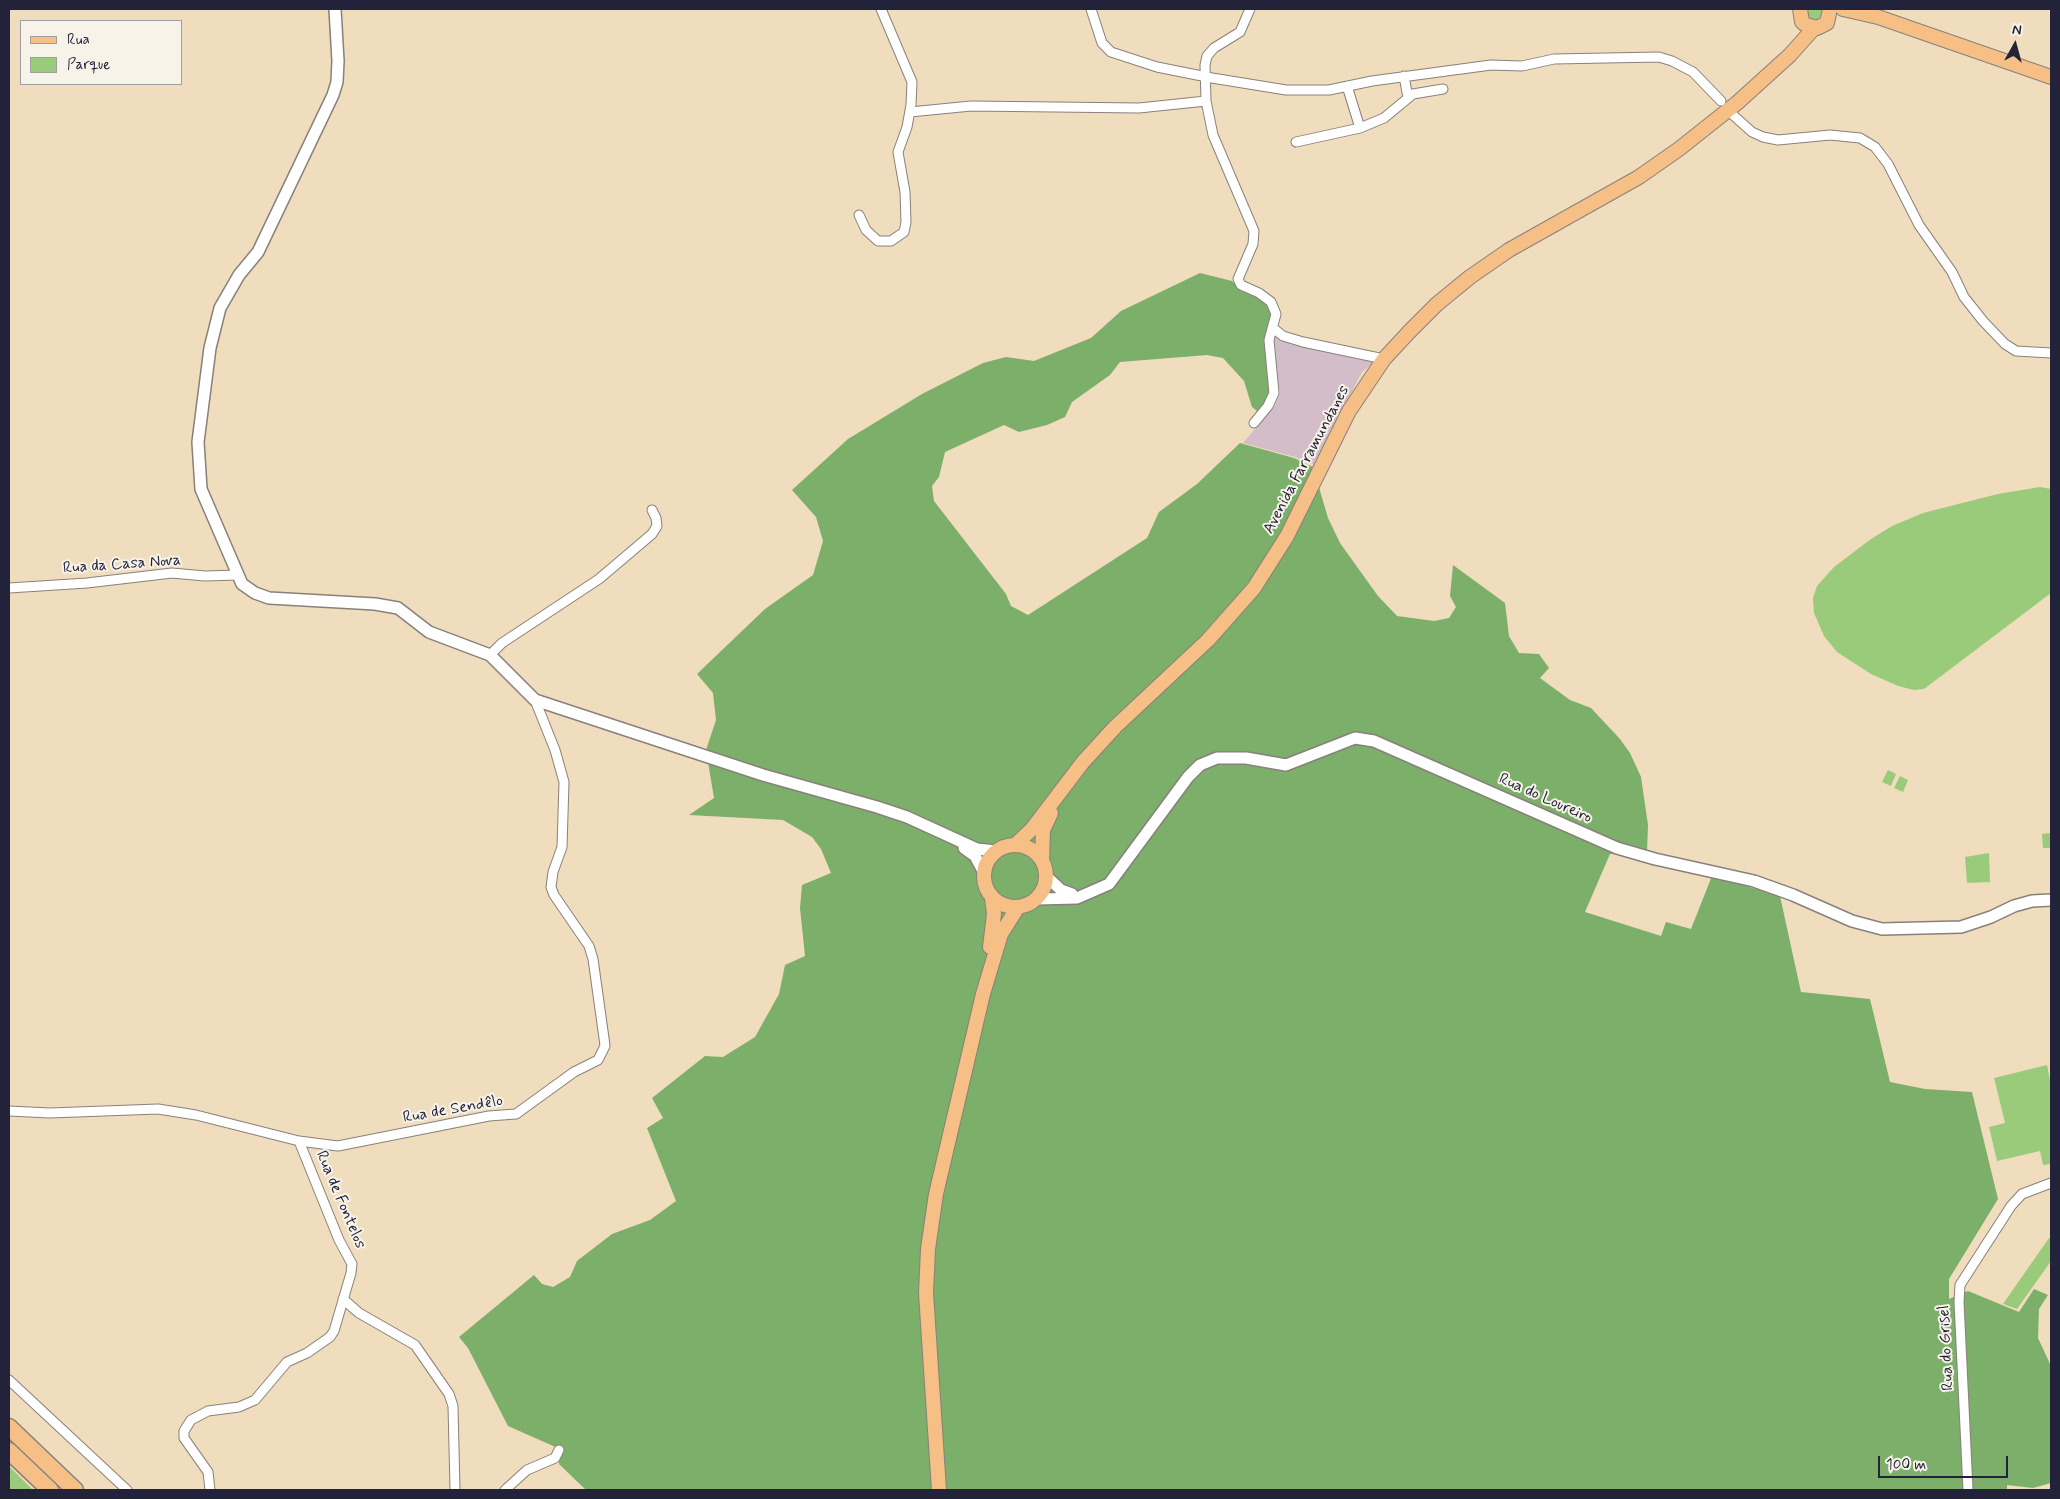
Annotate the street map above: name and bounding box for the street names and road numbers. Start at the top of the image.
street label: Avenida Farramundanes [1260,382,1354,538]
street label: Rua da Casa Nova [62,551,182,579]
street label: Rua do Loureiro [1495,770,1595,828]
street label: Rua de Sendêlo [402,1092,504,1128]
street label: Rua de Fontelos [311,1148,369,1252]
street label: Rua do Grisel [1935,1305,1959,1391]

